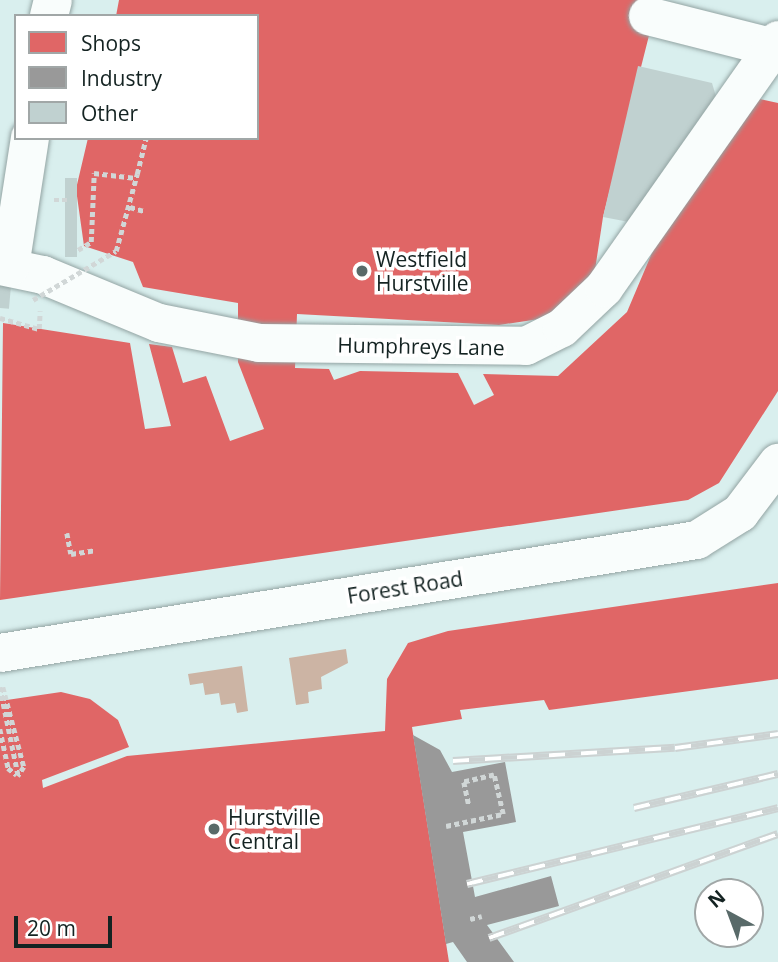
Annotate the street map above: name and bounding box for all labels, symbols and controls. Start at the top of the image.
legend [14,14,259,140]
text: Shops [81,29,141,57]
text: Industry [81,64,162,92]
text: Other [81,99,138,127]
place label: Westfield Hurstville [376,246,469,296]
marker: Westfield Hurstville [354,263,370,279]
street label: Humphreys Lane [337,332,505,360]
street label: Forest Road [345,565,465,609]
place label: Hurstville Central [228,804,321,854]
marker: Hurstville Central [206,821,222,837]
north arrow [694,878,764,948]
text: N [702,884,731,914]
scale bar [18,902,116,946]
text: 20 m [27,914,76,942]

